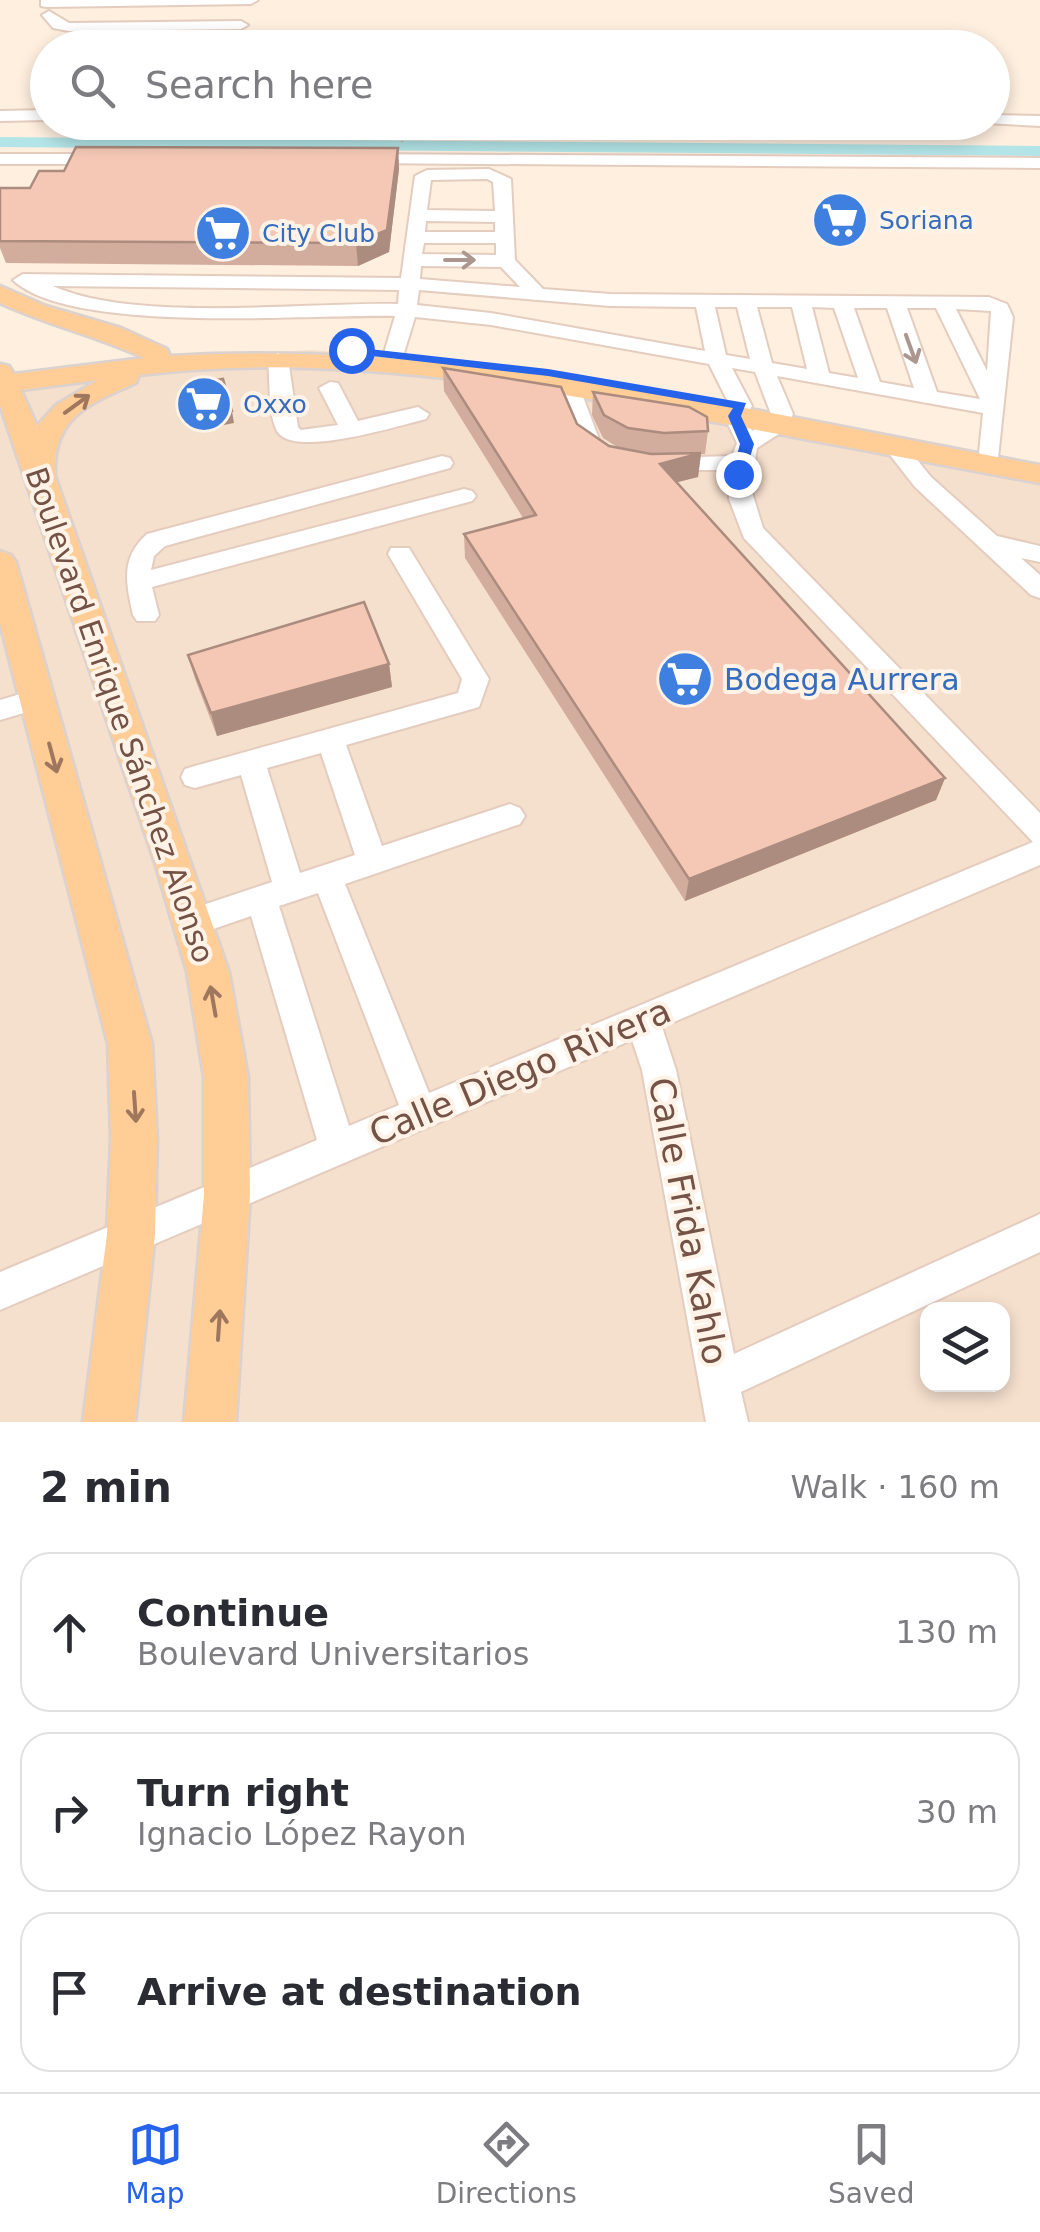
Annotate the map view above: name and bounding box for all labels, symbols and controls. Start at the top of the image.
search box [30,30,1010,140]
icon: search [65,58,120,113]
text: Search here [145,63,373,107]
supermarket icon: Soriana [810,190,870,250]
supermarket icon: City Club [193,203,253,263]
place label: Soriana [879,206,974,235]
place label: City Club [262,219,375,248]
one-way arrow [443,251,475,270]
route start [329,328,375,374]
one-way arrow [903,332,921,363]
supermarket icon: Oxxo [174,374,234,434]
place label: Oxxo [243,390,307,419]
one-way arrow [63,394,90,415]
route end [716,452,762,498]
street label: Boulevard Enrique Sánchez Alonso [19,463,221,967]
supermarket icon: Bodega Aurrera [655,649,715,709]
place label: Bodega Aurrera [724,662,960,697]
one-way arrow [44,741,63,773]
one-way arrow [203,986,222,1018]
street label: Calle Diego Rivera [363,990,677,1154]
street label: Calle Frida Kahlo [641,1074,735,1368]
one-way arrow [126,1091,145,1123]
map controls [920,1302,1010,1392]
button: layers [920,1302,1010,1392]
one-way arrow [210,1309,229,1341]
text: 2 min [40,1463,172,1512]
text: Walk · 160 m [790,1468,1000,1506]
text: Continue [137,1591,329,1635]
icon: ahead [42,1605,97,1660]
text: 130 m [896,1613,998,1651]
text: Boulevard Universitarios [137,1635,529,1673]
text: Turn right [137,1771,349,1815]
icon: right [42,1785,97,1840]
text: 30 m [916,1793,998,1831]
text: Ignacio López Rayon [137,1815,467,1853]
icon: arrive [42,1965,97,2020]
text: Arrive at destination [137,1970,582,2014]
tab: Map [126,2117,185,2210]
tab: Directions [436,2117,577,2210]
tab: Saved [828,2117,914,2210]

